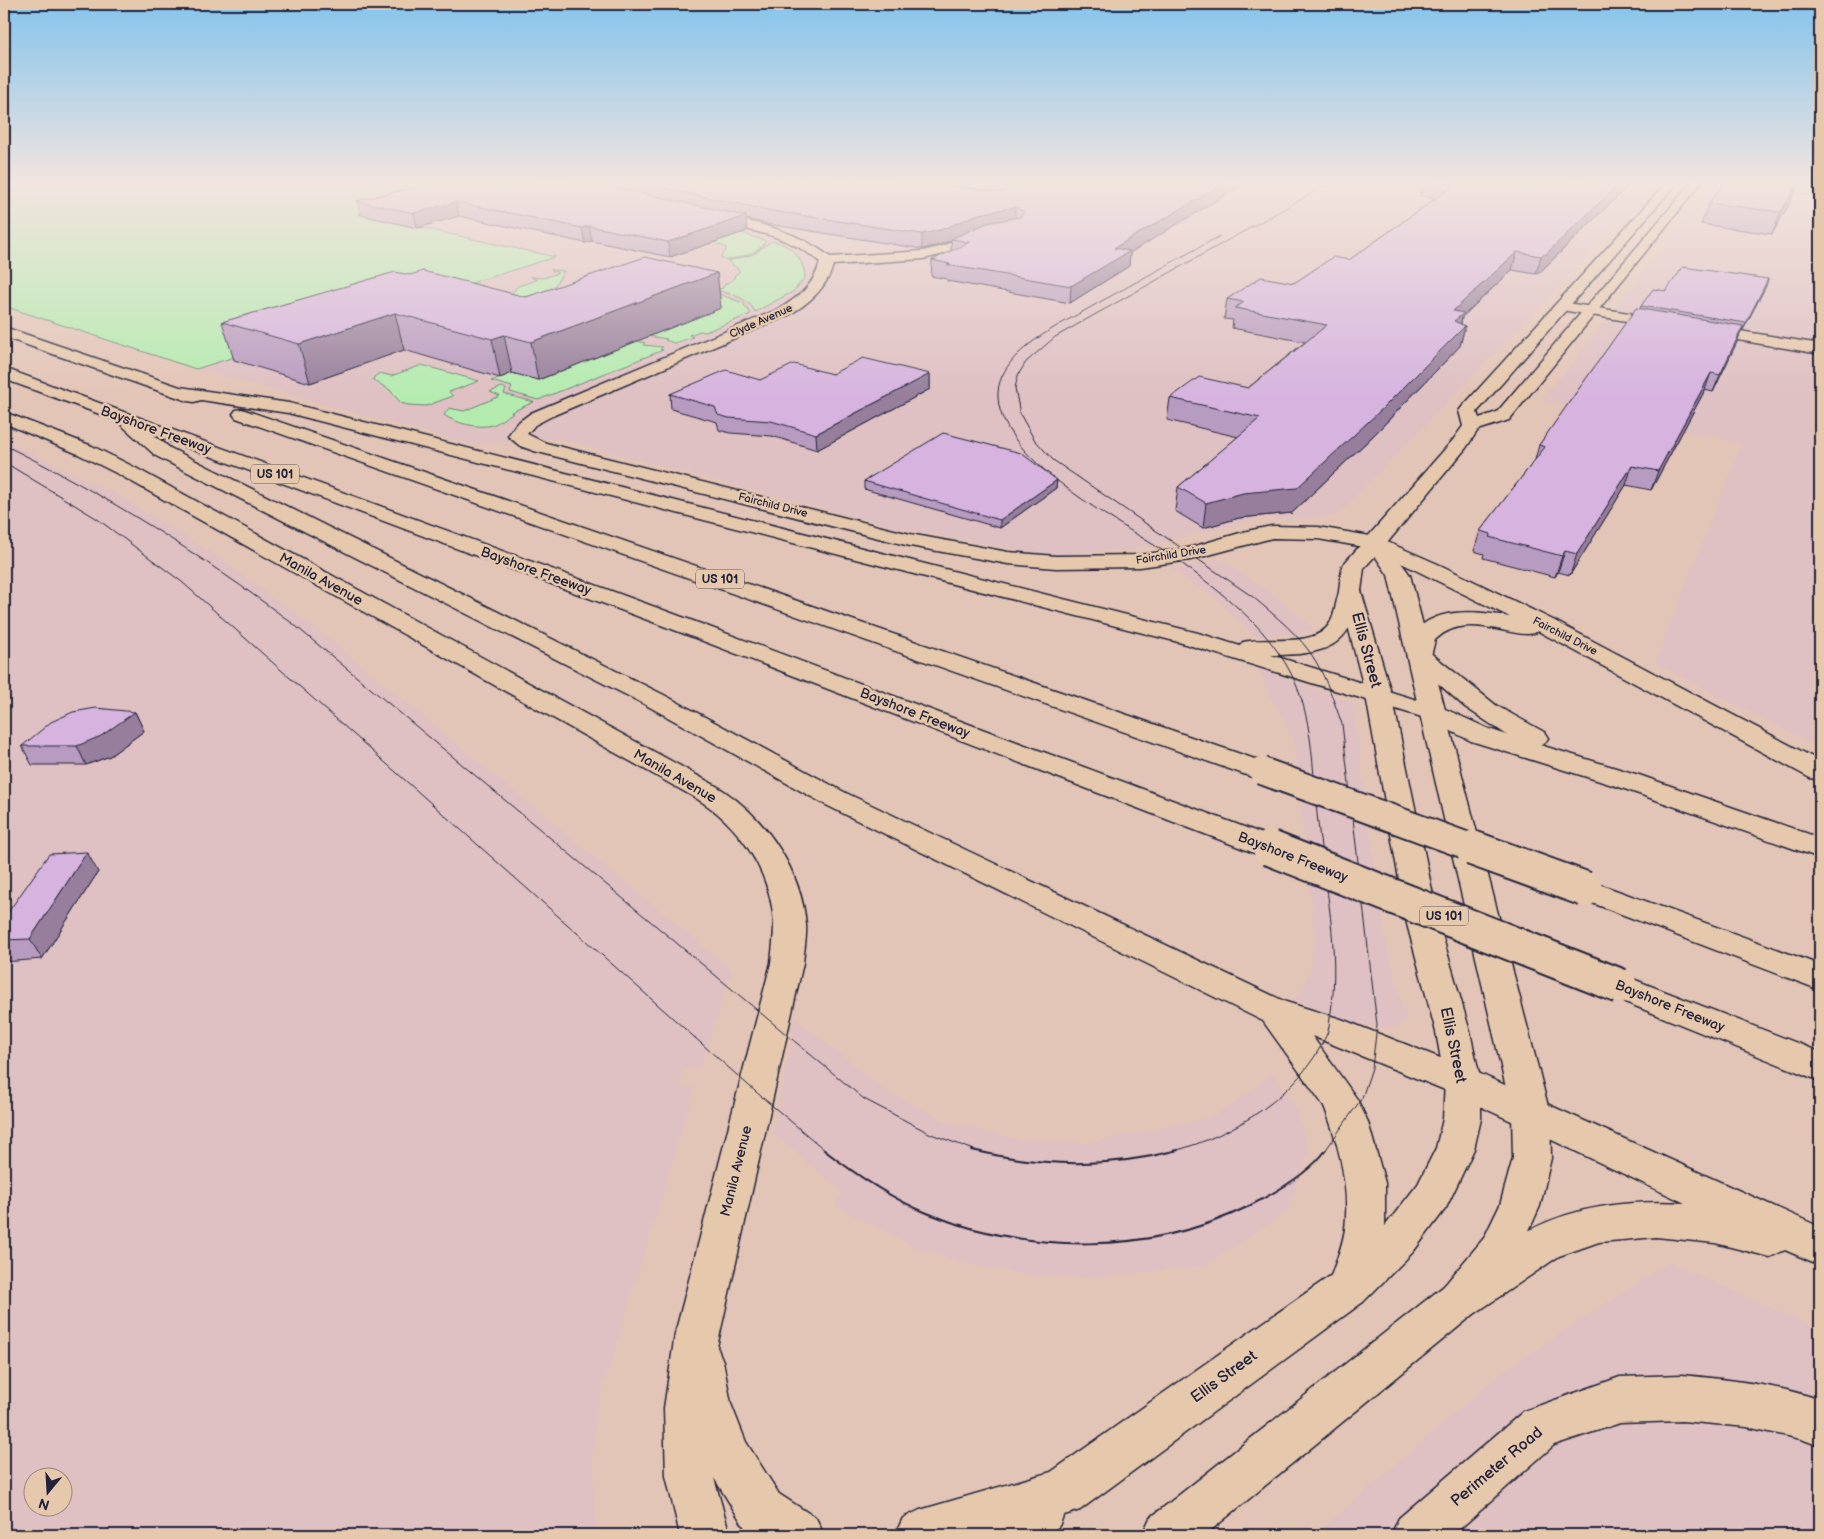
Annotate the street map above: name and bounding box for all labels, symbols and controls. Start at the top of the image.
street label: Clyde Avenue [727,301,795,341]
street label: Bayshore Freeway [98,402,214,458]
road number: US 101 [251,464,299,484]
street label: Fairchild Drive [737,490,809,520]
street label: Bayshore Freeway [478,543,594,599]
street label: Fairchild Drive [1135,543,1207,567]
street label: Manila Avenue [276,549,366,609]
road number: US 101 [696,570,744,588]
street label: Ellis Street [1347,610,1385,690]
street label: Fairchild Drive [1531,614,1600,658]
street label: Bayshore Freeway [858,684,973,742]
street label: Manila Avenue [631,745,719,807]
street label: Bayshore Freeway [1236,828,1351,886]
road number: US 101 [1420,906,1468,926]
street label: Bayshore Freeway [1613,976,1728,1036]
street label: Ellis Street [1436,1005,1470,1085]
street label: Manila Avenue [717,1124,755,1218]
street label: Ellis Street [1187,1347,1261,1407]
street label: Perimeter Road [1447,1423,1547,1511]
north arrow [22,1466,72,1516]
text: N [37,1494,52,1514]

